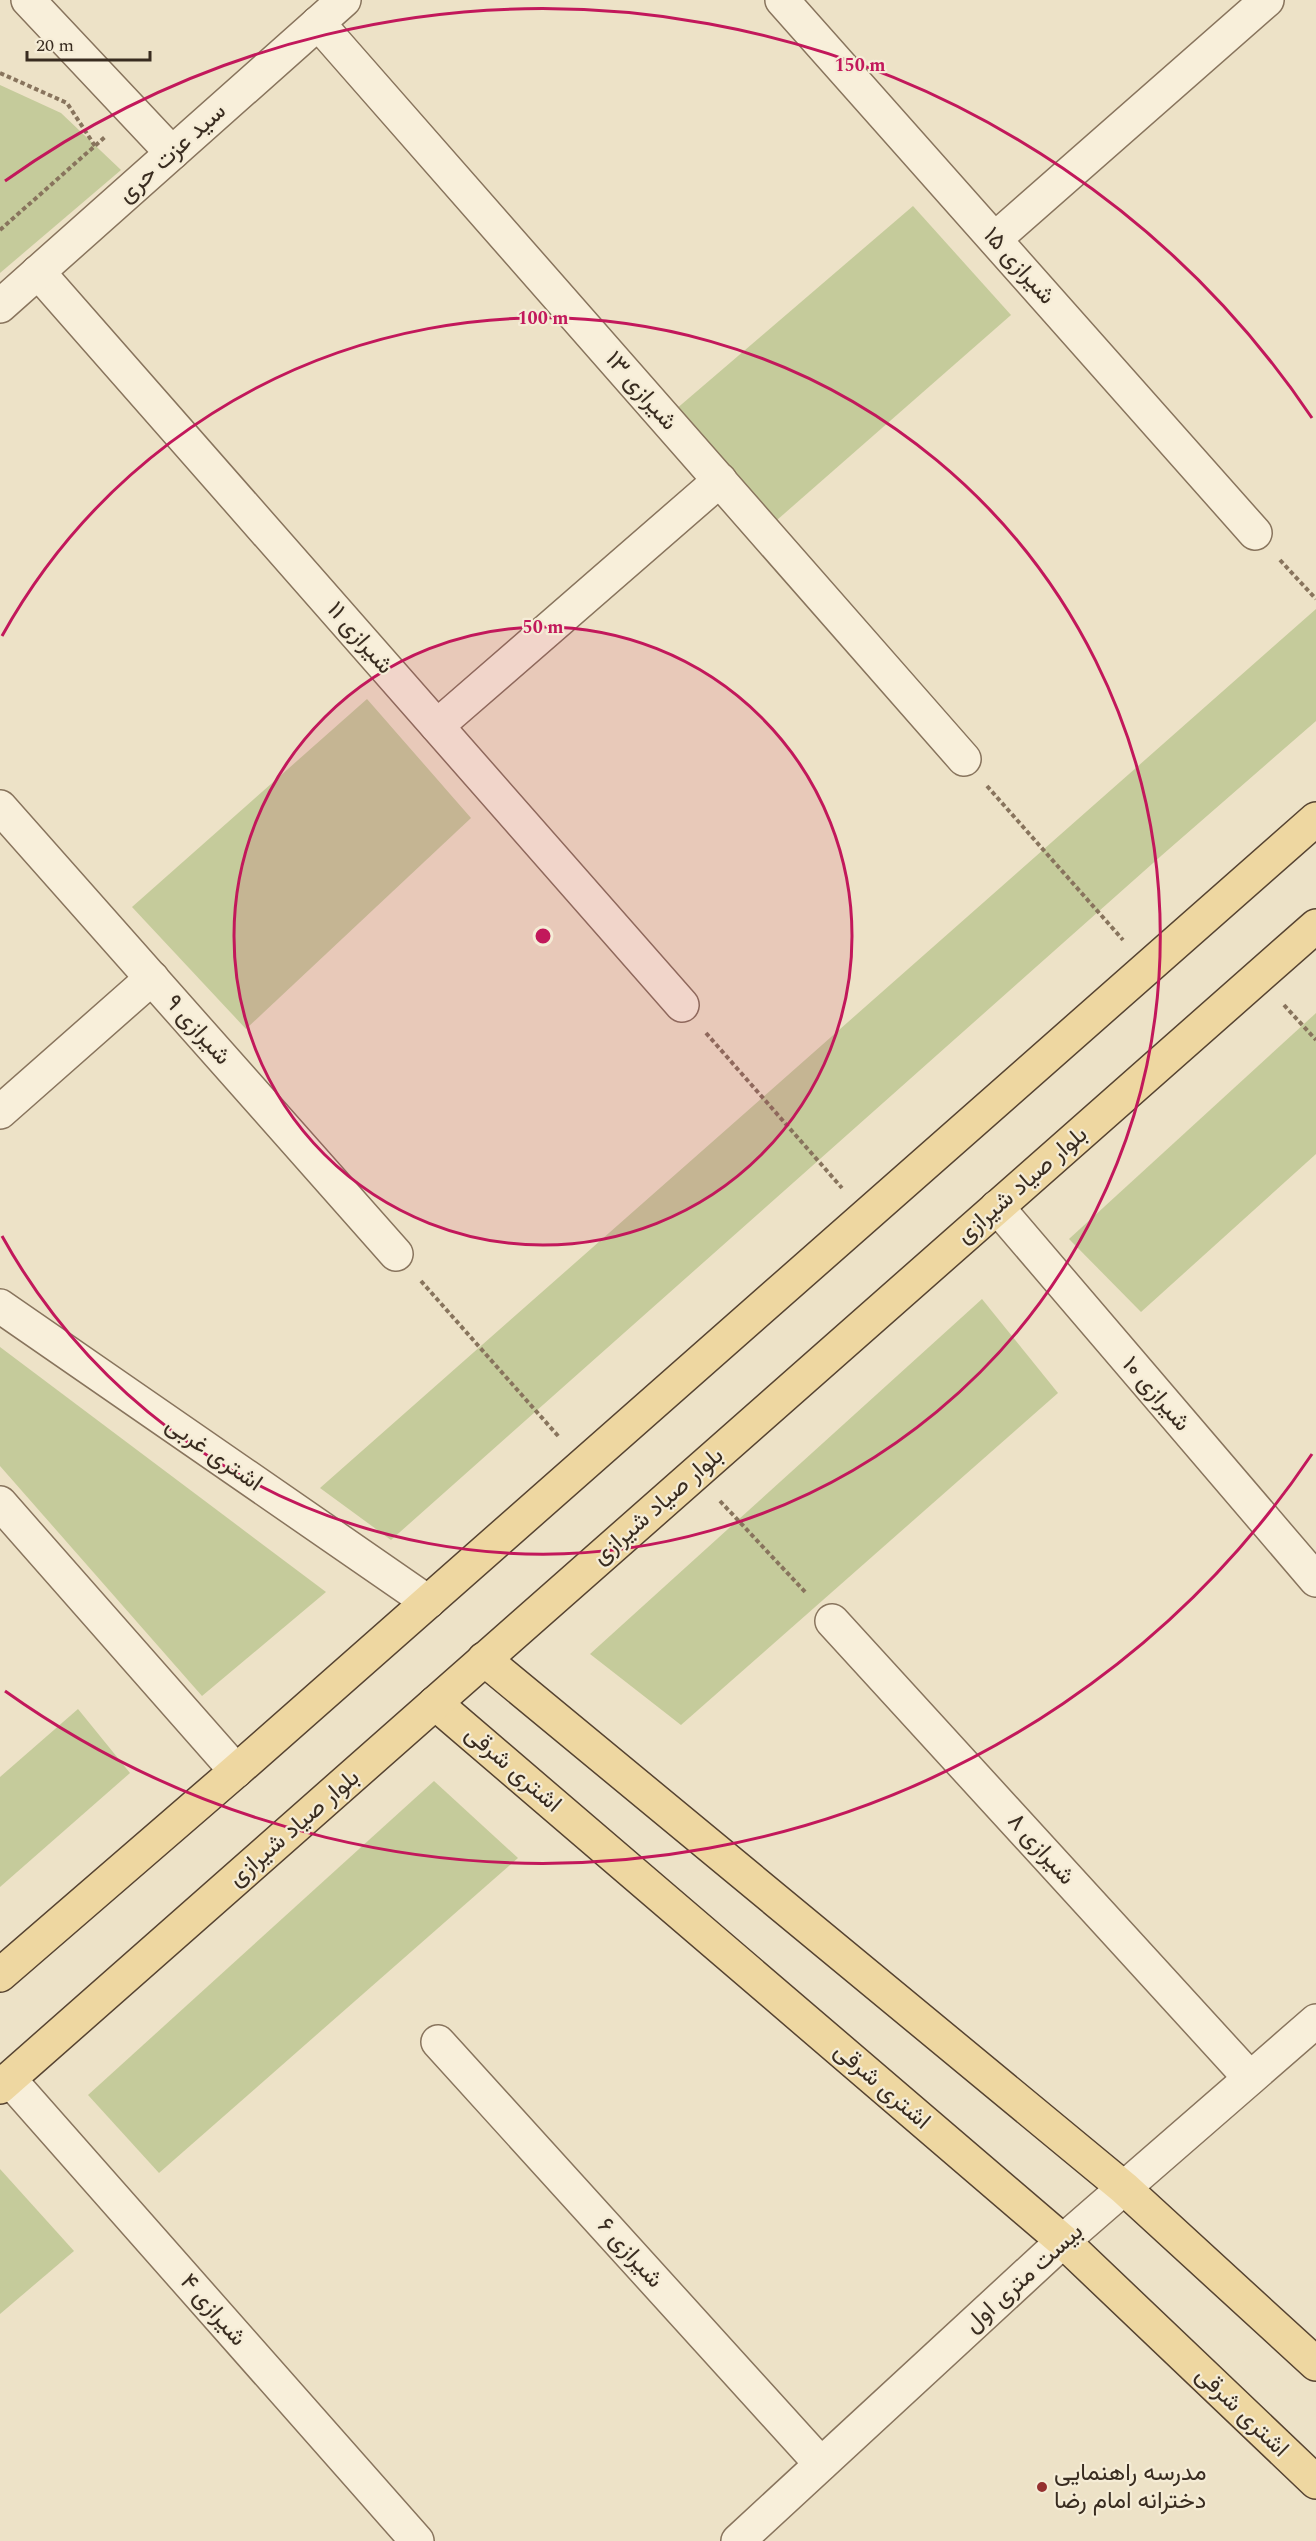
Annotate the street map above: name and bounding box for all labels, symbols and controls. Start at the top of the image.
scale bar [27,24,150,62]
text: 20 m [36,32,74,59]
text: 150 m [834,52,886,79]
street label: سید عزت حری [110,94,234,212]
street label: شیرازی ۱۵ [974,219,1064,313]
text: 100 m [517,305,569,332]
street label: شیرازی ۱۳ [596,343,686,439]
street label: شیرازی ۱۱ [318,593,402,683]
text: 50 m [523,614,563,641]
centre of rings [533,926,553,946]
street label: شیرازی ۹ [156,987,240,1073]
street label: بلوار صیاد شیرازی [948,1117,1096,1253]
street label: شیرازی ۱۰ [1113,1348,1199,1440]
street label: اشتری غربی [158,1407,270,1501]
street label: بلوار صیاد شیرازی [584,1438,732,1574]
street label: اشتری شرقی [457,1717,569,1821]
street label: بلوار صیاد شیرازی [220,1760,368,1896]
street label: شیرازی ۸ [999,1805,1083,1893]
street label: اشتری شرقی [826,2034,938,2138]
street label: شیرازی ۶ [588,2210,672,2296]
street label: بیست متری اول [956,2215,1092,2341]
street label: شیرازی ۴ [171,2266,255,2354]
street label: اشتری شرقی [1187,2358,1297,2466]
place label: مدرسه راهنمایی دخترانه امام رضا [1054,2455,1207,2519]
marker: مدرسه راهنمایی دخترانه امام رضا [1035,2480,1049,2494]

